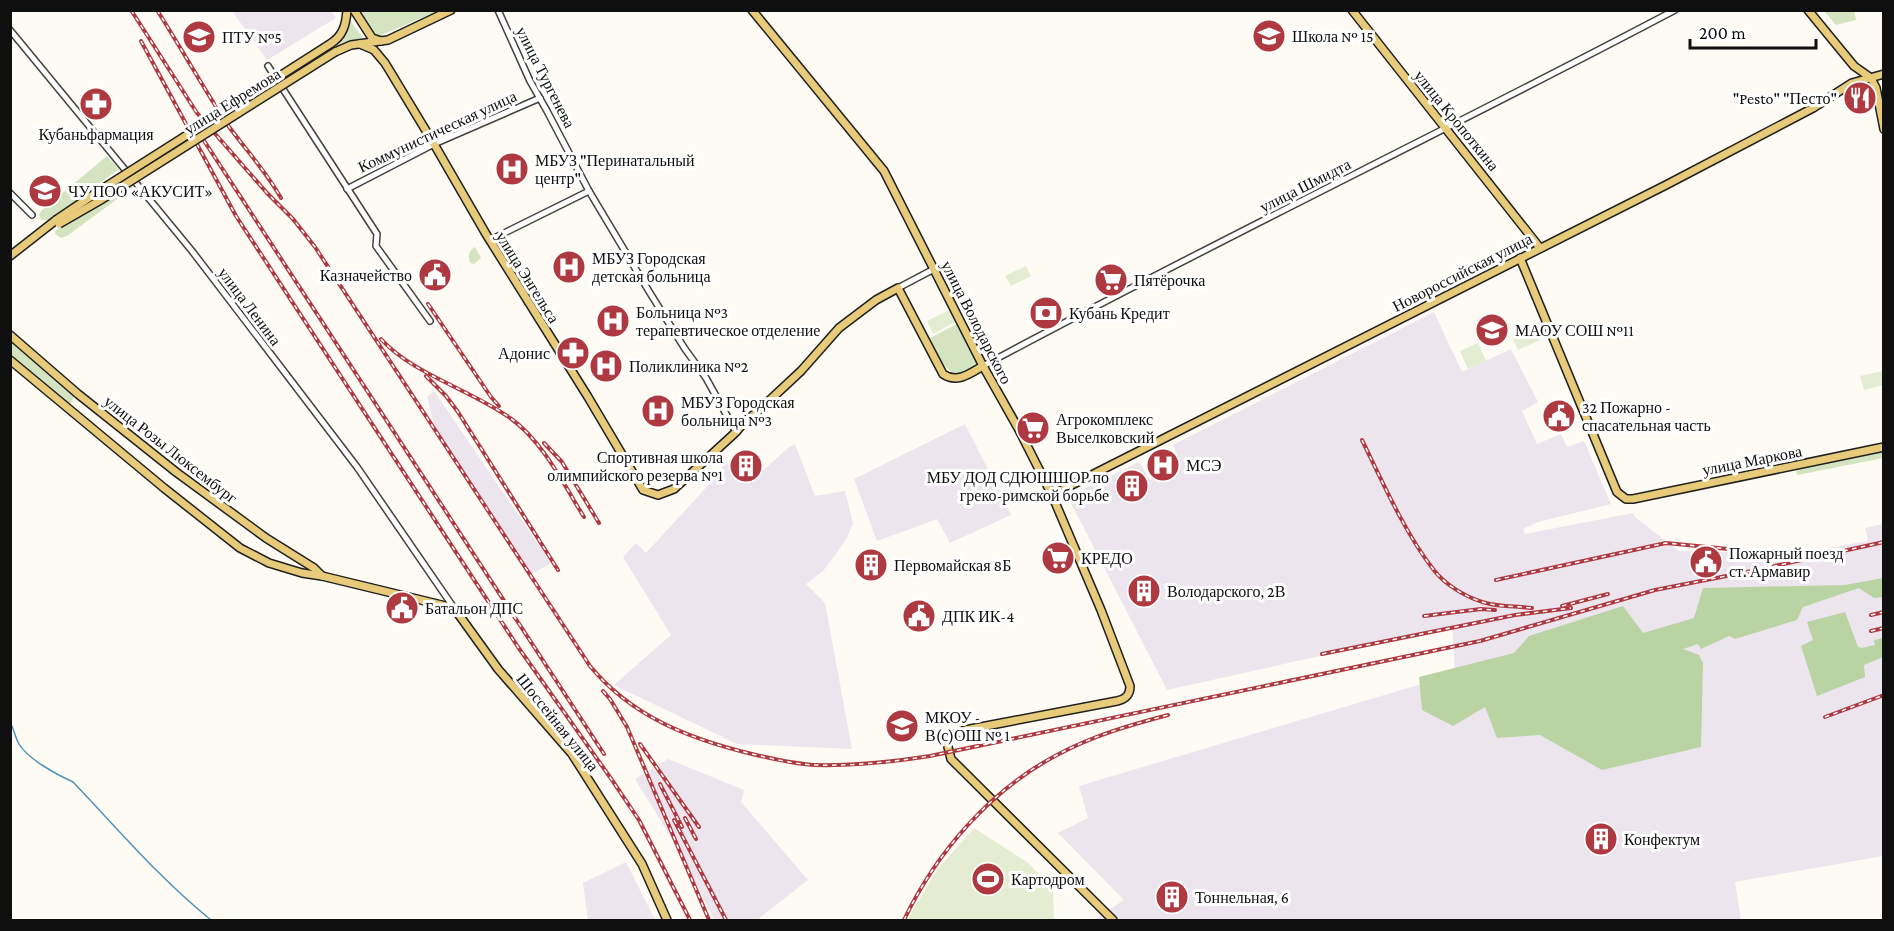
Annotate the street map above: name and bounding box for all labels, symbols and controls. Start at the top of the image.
scale bar [1690,12,1816,50]
school or university icon: Школа № 15 [1251,18,1287,54]
school or university icon: ПТУ №5 [181,19,217,55]
text: 200 m [1699,23,1746,43]
street label: улица Тургенева [512,24,578,131]
place label: Школа № 15 [1292,28,1374,45]
place label: ПТУ №5 [222,29,282,46]
street label: улица Ефремова [181,65,284,139]
street label: улица Кропоткина [1410,67,1502,175]
restaurant icon: "Pesto" "Песто" [1842,80,1878,116]
pharmacy icon: Кубаньфармация [78,86,114,122]
street label: Коммунистическая улица [355,87,520,177]
place label: "Pesto" "Песто" [1733,90,1837,107]
place label: Кубаньфармация [38,126,154,144]
hospital icon: МБУЗ "Перинатальный центр" [494,151,530,187]
place label: МБУЗ "Перинатальный центр" [535,152,695,188]
street label: улица Шмидта [1257,155,1354,217]
school or university icon: ЧУ ПОО «АКУСИТ» [27,173,63,209]
place label: ЧУ ПОО «АКУСИТ» [68,183,213,200]
street label: улица Энгельса [492,228,563,327]
street label: Новороссийская улица [1390,230,1535,316]
hospital icon: МБУЗ Городская детская больница [551,249,587,285]
place label: МБУЗ Городская детская больница [592,250,711,286]
public building icon: Казначейство [417,257,453,293]
street label: улица Володарского [937,258,1015,387]
supermarket icon: Пятёрочка [1093,262,1129,298]
street label: улица Ленина [214,264,284,349]
place label: Казначейство [320,267,412,284]
place label: Пятёрочка [1134,272,1205,290]
bank icon: Кубань Кредит [1028,295,1064,331]
hospital icon: Больница №3 терапевтическое отделение [595,303,631,339]
place label: Больница №3 терапевтическое отделение [636,304,820,340]
place label: Кубань Кредит [1069,305,1170,323]
school or university icon: МАОУ СОШ №11 [1474,312,1510,348]
place label: МАОУ СОШ №11 [1515,322,1634,339]
pharmacy icon: Адонис [555,335,591,371]
place label: Адонис [498,345,550,363]
hospital icon: Поликлиника №2 [588,348,624,384]
place label: Поликлиника №2 [629,358,749,375]
street label: улица Розы Люксембург [100,392,241,508]
hospital icon: МБУЗ Городская больница №3 [640,393,676,429]
place label: МБУЗ Городская больница №3 [681,394,795,430]
public building icon: 32 Пожарно - спасательная часть [1541,398,1577,434]
place label: 32 Пожарно - спасательная часть [1582,399,1711,434]
supermarket icon: Агрокомплекс Выселковский [1015,410,1051,446]
place label: Агрокомплекс Выселковский [1056,411,1155,446]
street label: улица Маркова [1701,442,1804,479]
hospital icon: МСЭ [1145,447,1181,483]
building icon: Спортивная школа олимпийского резерва №1 [728,448,764,484]
place label: Спортивная школа олимпийского резерва №1 [547,449,723,485]
place label: МСЭ [1186,457,1221,474]
building icon: МБУ ДОД СДЮШШОР по греко-римской борьбе [1114,468,1150,504]
place label: МБУ ДОД СДЮШШОР по греко-римской борьбе [927,469,1109,505]
supermarket icon: КРЕДО [1040,540,1076,576]
public building icon: Пожарный поезд ст. Армавир [1688,544,1724,580]
place label: Пожарный поезд ст. Армавир [1729,545,1843,581]
building icon: Первомайская 8Б [853,547,889,583]
place label: КРЕДО [1081,550,1133,568]
place label: Первомайская 8Б [894,557,1011,575]
building icon: Володарского, 2В [1126,573,1162,609]
place label: Володарского, 2В [1167,583,1285,601]
public building icon: Батальон ДПС [384,590,420,626]
public building icon: ДПК ИК-4 [901,598,937,634]
place label: Батальон ДПС [425,600,523,618]
place label: ДПК ИК-4 [942,608,1015,626]
street label: Шоссейная улица [512,670,602,775]
school or university icon: МКОУ - В(с)ОШ № 1 [884,708,920,744]
place label: МКОУ - В(с)ОШ № 1 [925,709,1010,745]
building icon: Конфектум [1583,821,1619,857]
place label: Конфектум [1624,831,1700,849]
sports icon: Картодром [970,861,1006,897]
place label: Картодром [1011,871,1085,889]
building icon: Тоннельная, 6 [1154,879,1190,915]
place label: Тоннельная, 6 [1195,889,1289,906]

